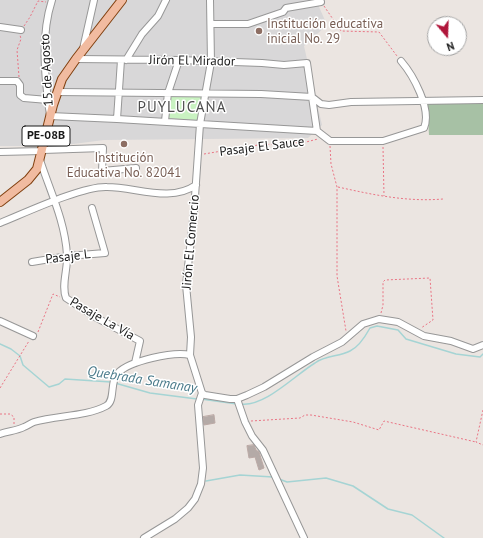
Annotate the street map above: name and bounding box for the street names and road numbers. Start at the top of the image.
street label: 15 de Agosto [37,33,57,107]
street label: Jirón El Mirador [149,52,235,70]
road number: PE-08B [22,126,70,146]
street label: Pasaje El Sauce [219,134,305,160]
street label: Jirón El Comercio [179,194,203,290]
street label: Pasaje L [44,246,92,268]
street label: Pasaje La Vía [67,294,137,344]

